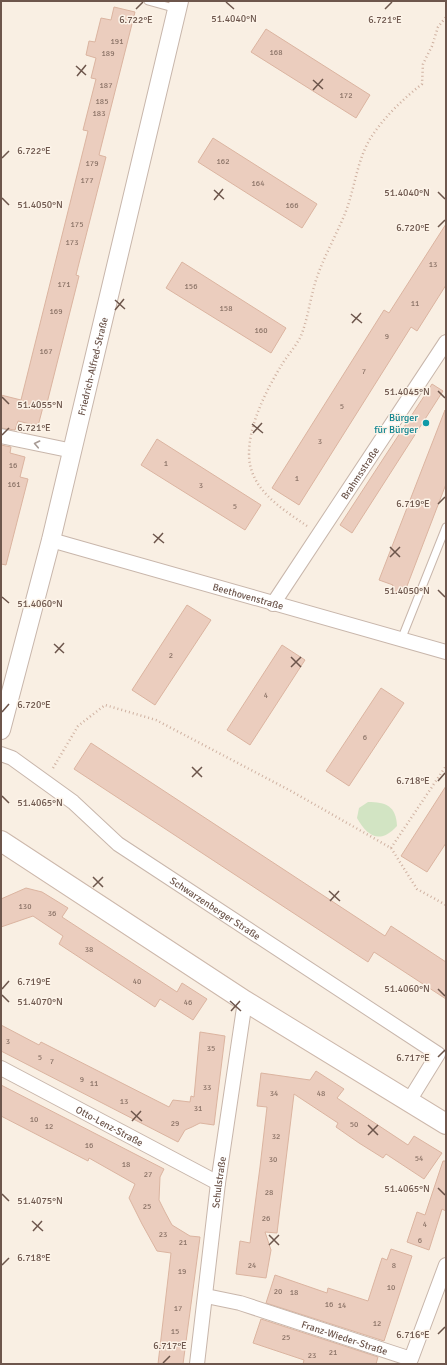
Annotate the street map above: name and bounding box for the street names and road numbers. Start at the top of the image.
street label: Friedrich-Alfred-Straße [76,316,111,417]
street label: Brahmsstraße [339,445,382,502]
street label: Beethovenstraße [211,581,285,613]
street label: Schwarzenberger Straße [167,875,262,943]
street label: Otto-Lenz-Straße [73,1104,145,1149]
street label: Schulstraße [210,1156,229,1209]
street label: Franz-Wieder-Straße [300,1319,389,1358]

